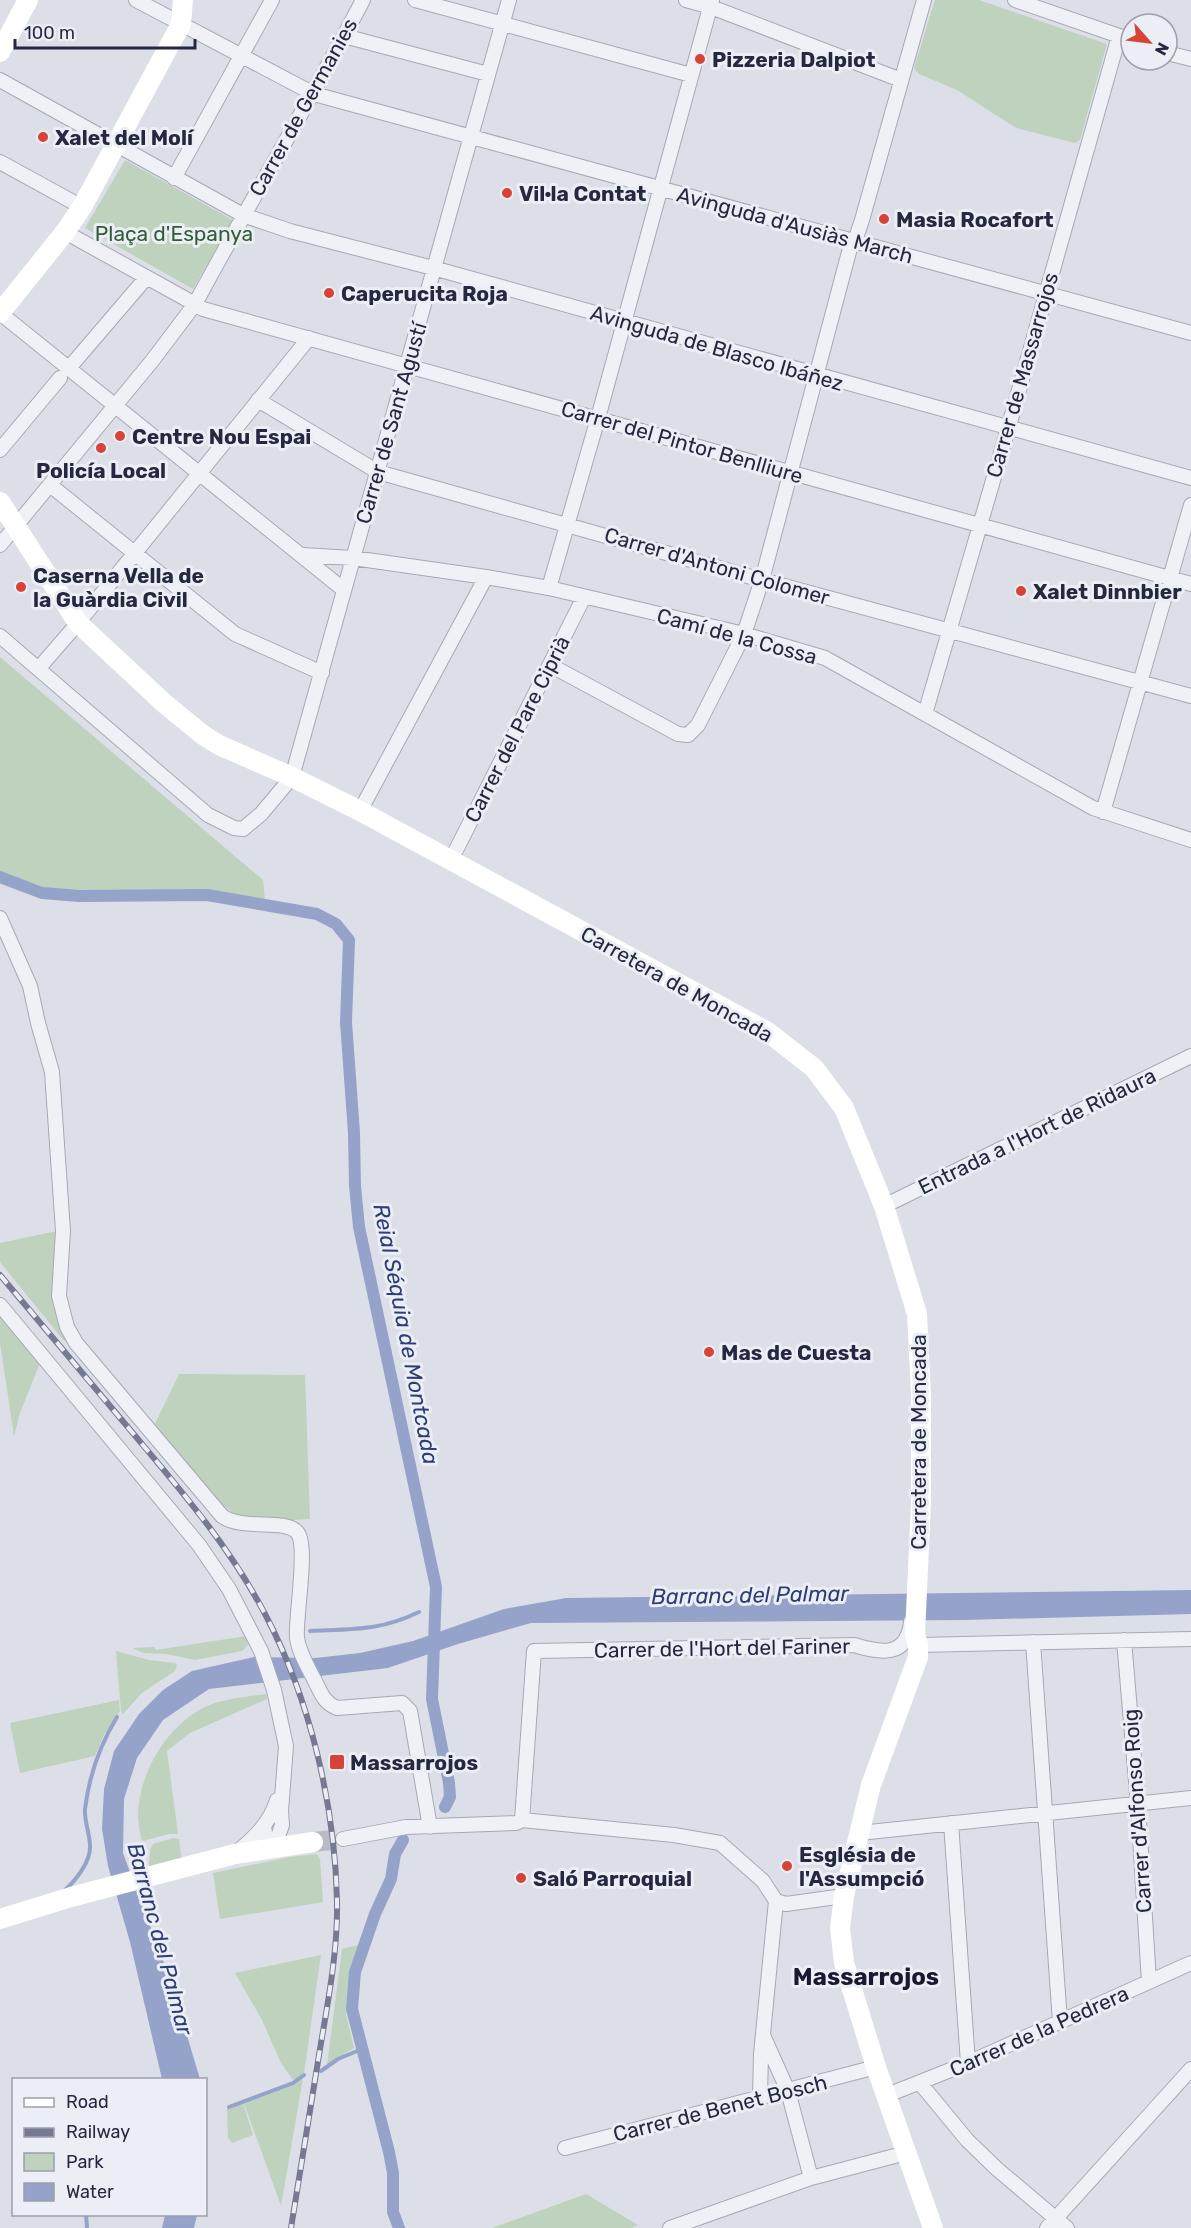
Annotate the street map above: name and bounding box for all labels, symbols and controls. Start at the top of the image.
scale bar [15,12,195,50]
north arrow [1119,12,1179,72]
street label: Carrer de Germanies [244,14,362,200]
text: 100 m [24,22,75,44]
text: N [1151,39,1173,58]
place label: Pizzeria Dalpiot [712,47,876,72]
marker: Pizzeria Dalpiot [693,52,707,66]
place label: Xalet del Molí [55,125,195,150]
marker: Xalet del Molí [36,130,50,144]
place label: Vil·la Contat [519,181,646,206]
street label: Avinguda d'Ausiàs March [674,181,916,269]
marker: Vil·la Contat [500,186,514,200]
place label: Masia Rocafort [896,207,1054,232]
marker: Masia Rocafort [877,212,891,226]
park label: Plaça d'Espanya [95,221,253,246]
street label: Carrer de Massarrojos [981,270,1063,480]
place label: Caperucita Roja [341,281,508,306]
marker: Caperucita Roja [322,286,336,300]
street label: Avinguda de Blasco Ibáñez [588,300,846,396]
street label: Carrer de Sant Agustí [350,319,432,527]
street label: Carrer del Pintor Benlliure [558,395,806,489]
place label: Centre Nou Espai [132,424,311,449]
marker: Centre Nou Espai [113,429,127,443]
marker: Policía Local [94,441,108,455]
place label: Policía Local [36,458,166,483]
street label: Carrer d'Antoni Colomer [602,522,832,610]
place label: Caserna Vella de la Guàrdia Civil [33,563,204,612]
place label: Xalet Dinnbier [1033,579,1182,604]
marker: Caserna Vella de la Guàrdia Civil [14,580,28,594]
marker: Xalet Dinnbier [1014,584,1028,598]
street label: Camí de la Cossa [654,603,820,669]
street label: Carrer del Pare Ciprià [459,632,575,826]
street label: Carretera de Moncada [577,921,777,1047]
street label: Entrada a l'Hort de Ridaura [914,1062,1160,1200]
water label: Reial Séquia de Montcada [367,1201,445,1467]
street label: Carretera de Moncada [906,1334,931,1550]
place label: Mas de Cuesta [721,1340,872,1365]
marker: Mas de Cuesta [702,1345,716,1359]
water label: Barranc del Palmar [651,1580,851,1610]
street label: Carrer de l'Hort del Fariner [594,1633,850,1663]
street label: Carrer d'Alfonso Roig [1117,1708,1157,1914]
place label: Massarrojos [350,1750,478,1775]
marker: Massarrojos [328,1753,346,1771]
water label: Barranc del Palmar [121,1840,199,2040]
place label: Església de l'Assumpció [799,1842,924,1891]
marker: Església de l'Assumpció [780,1859,794,1873]
place label: Saló Parroquial [533,1866,692,1891]
marker: Saló Parroquial [514,1871,528,1885]
district label: Massarrojos [793,1963,939,1991]
street label: Carrer de la Pedrera [946,1980,1132,2082]
street label: Carrer de Benet Bosch [610,2069,830,2147]
legend [12,2078,207,2216]
text: Road [66,2091,109,2113]
text: Railway [66,2121,130,2143]
text: Park [66,2151,104,2173]
text: Water [66,2181,114,2203]

